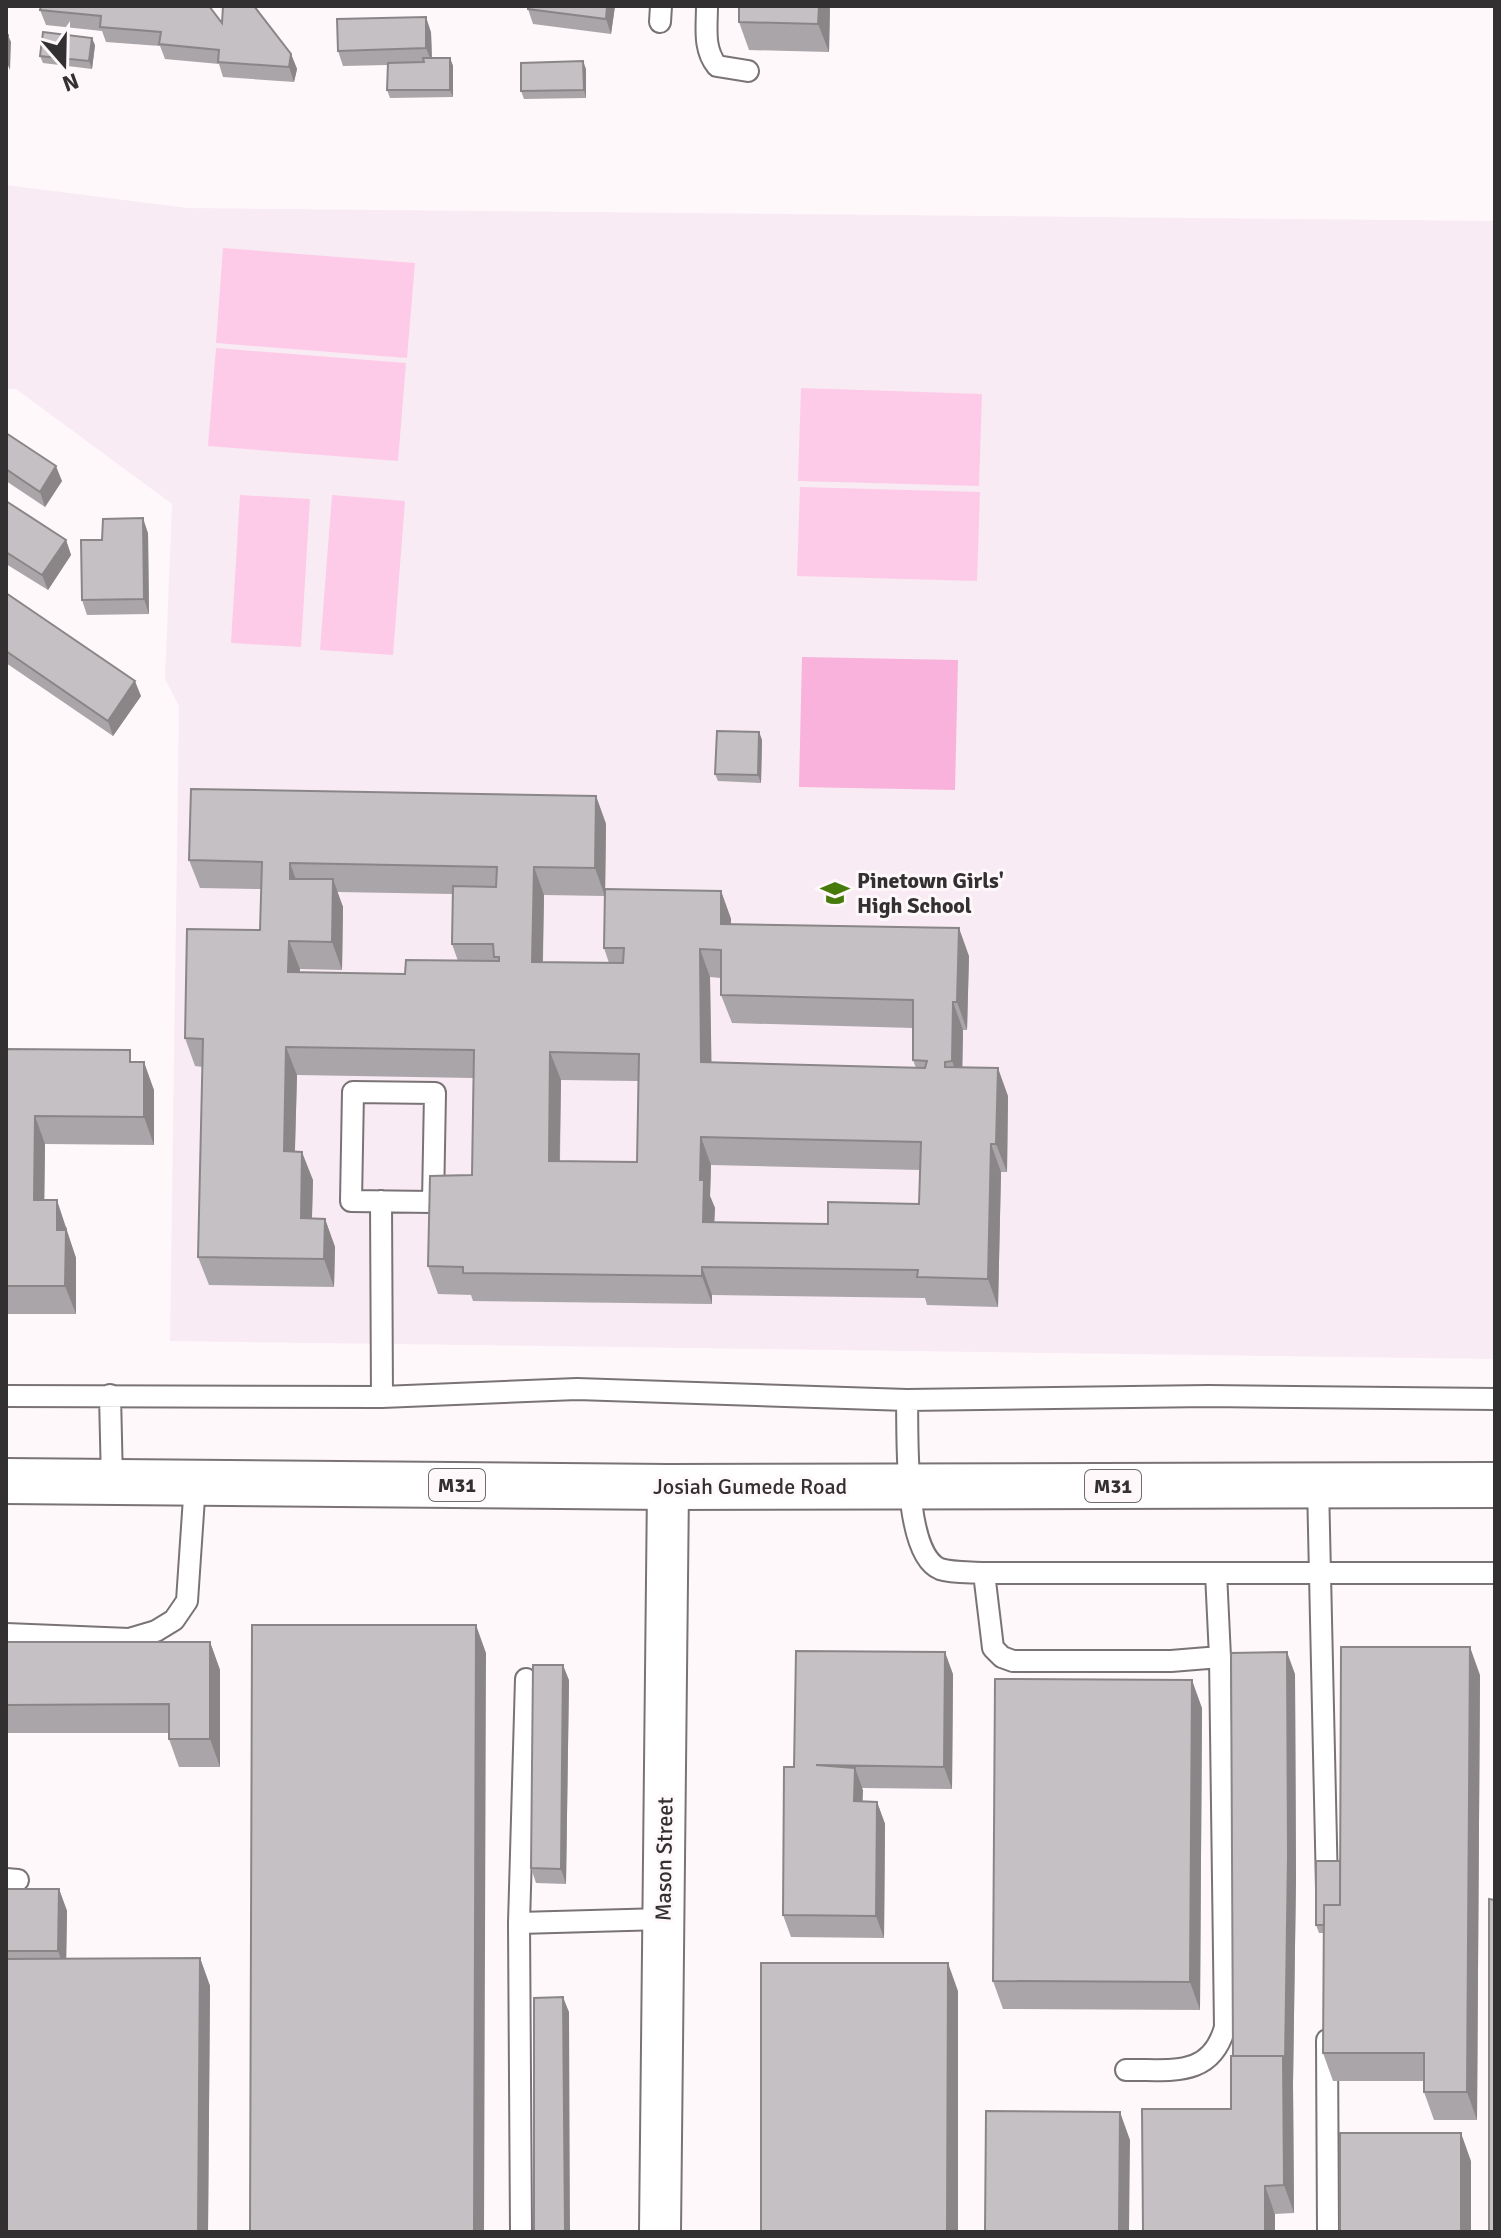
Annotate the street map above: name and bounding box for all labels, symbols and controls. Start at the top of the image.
north arrow [24,24,104,104]
text: N [59,67,82,98]
place label: Pinetown Girls' High School [857,867,1004,919]
school or university icon: Pinetown Girls' High School [820,878,850,908]
road number: M31 [429,1469,485,1501]
road number: M31 [1085,1470,1141,1502]
street label: Josiah Gumede Road [653,1473,847,1500]
street label: Mason Street [649,1796,679,1921]

